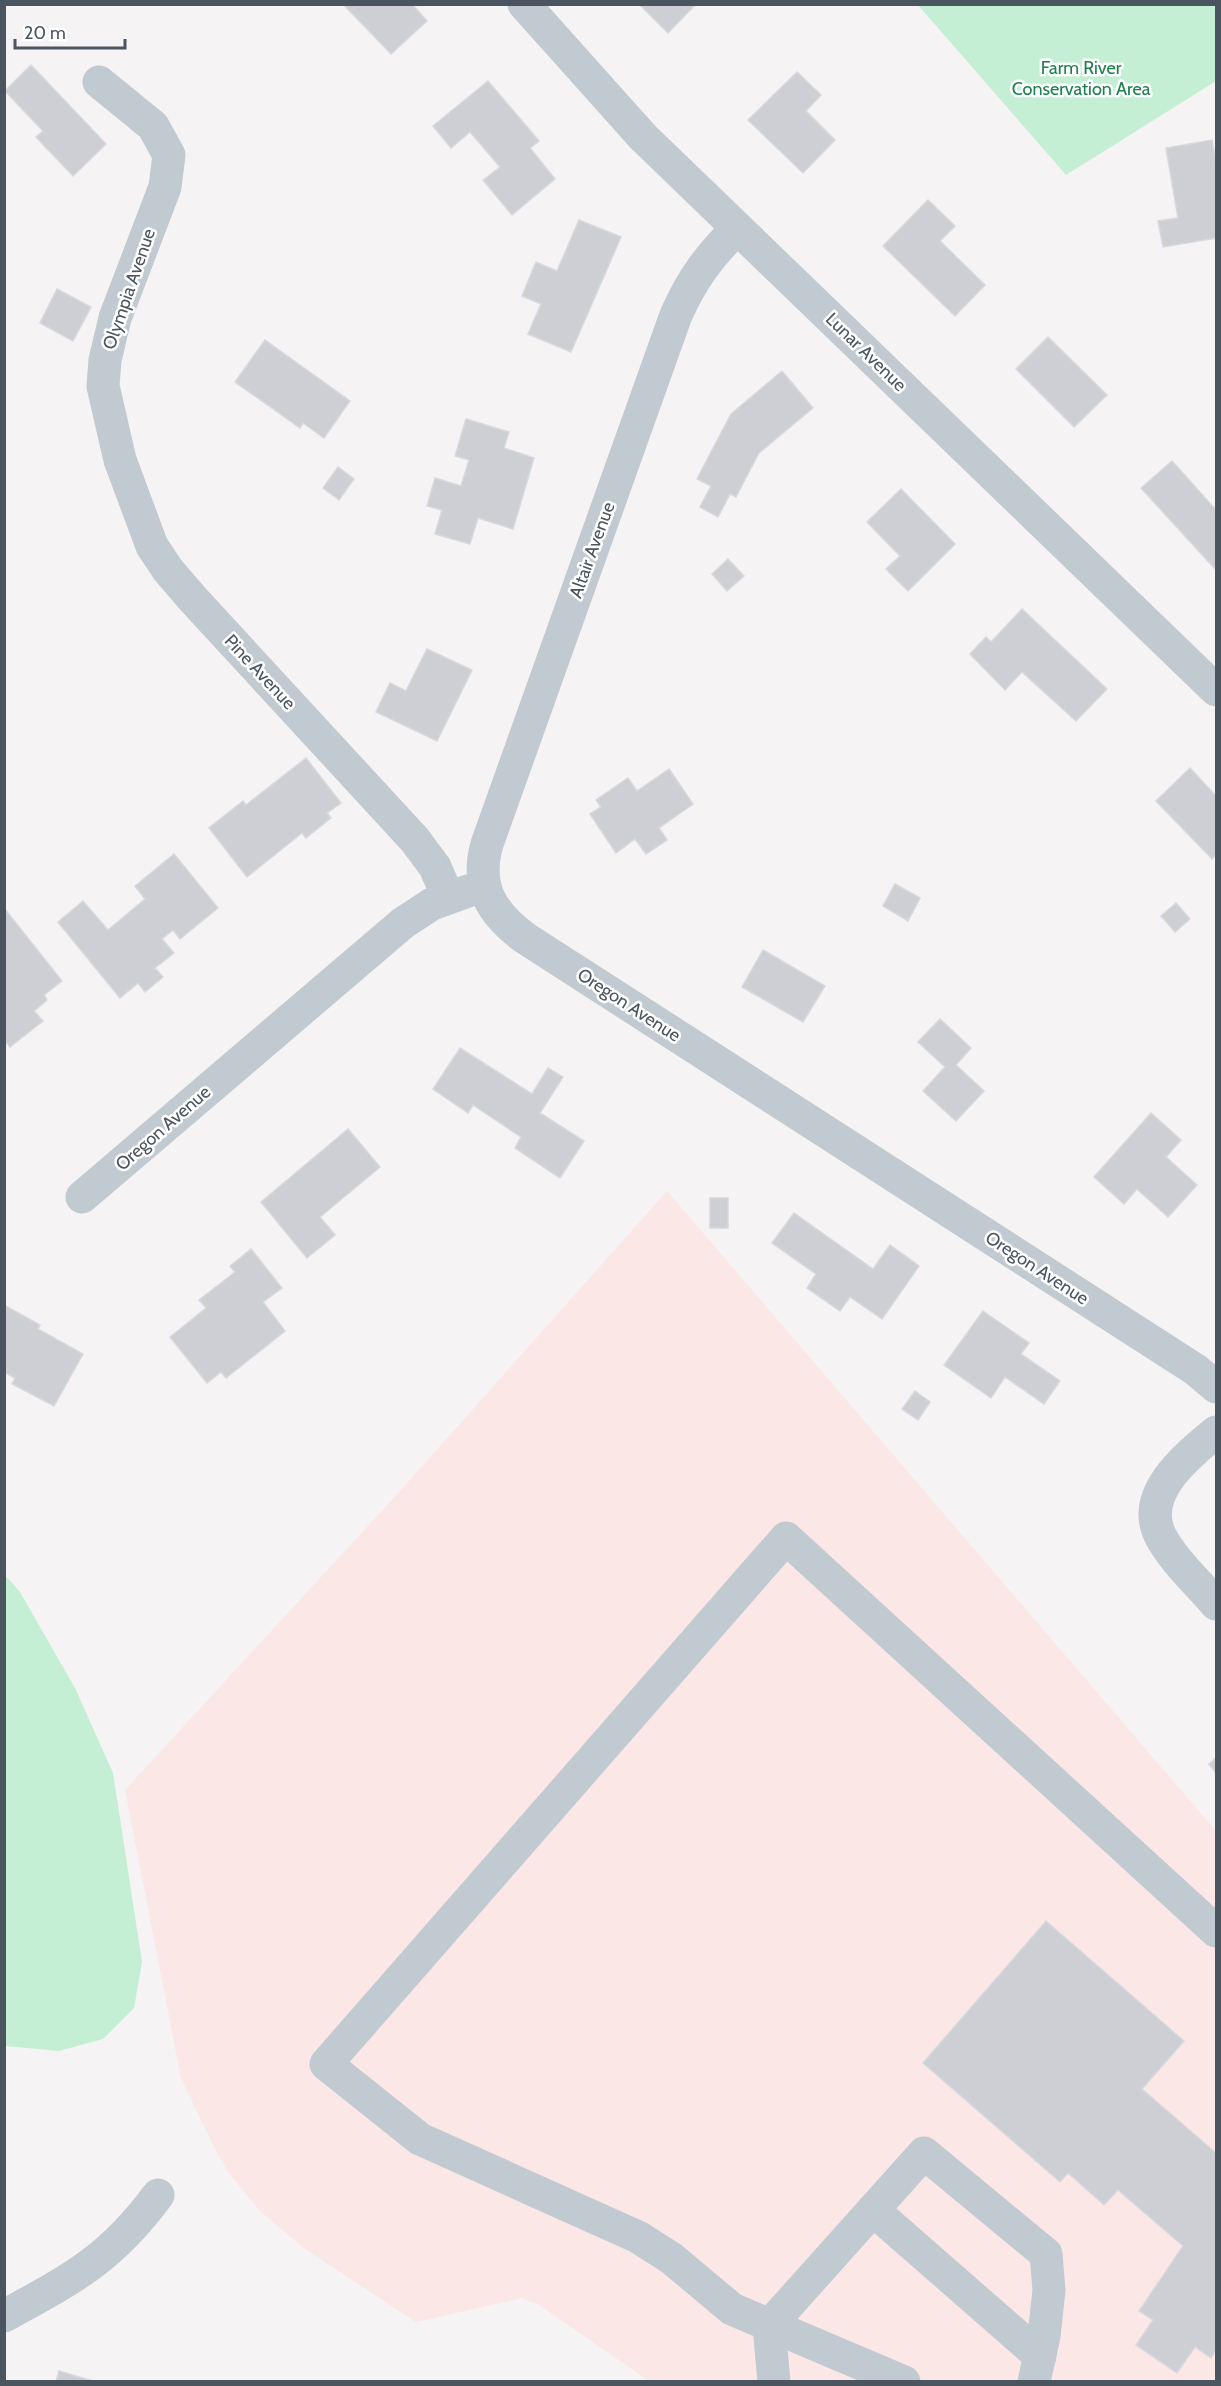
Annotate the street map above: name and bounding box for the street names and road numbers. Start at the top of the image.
street label: Olympia Avenue [98,226,160,352]
street label: Lunar Avenue [821,308,911,396]
street label: Altair Avenue [564,499,620,601]
street label: Pine Avenue [220,630,300,714]
street label: Oregon Avenue [573,964,685,1046]
street label: Oregon Avenue [111,1081,215,1175]
street label: Oregon Avenue [981,1227,1093,1309]

